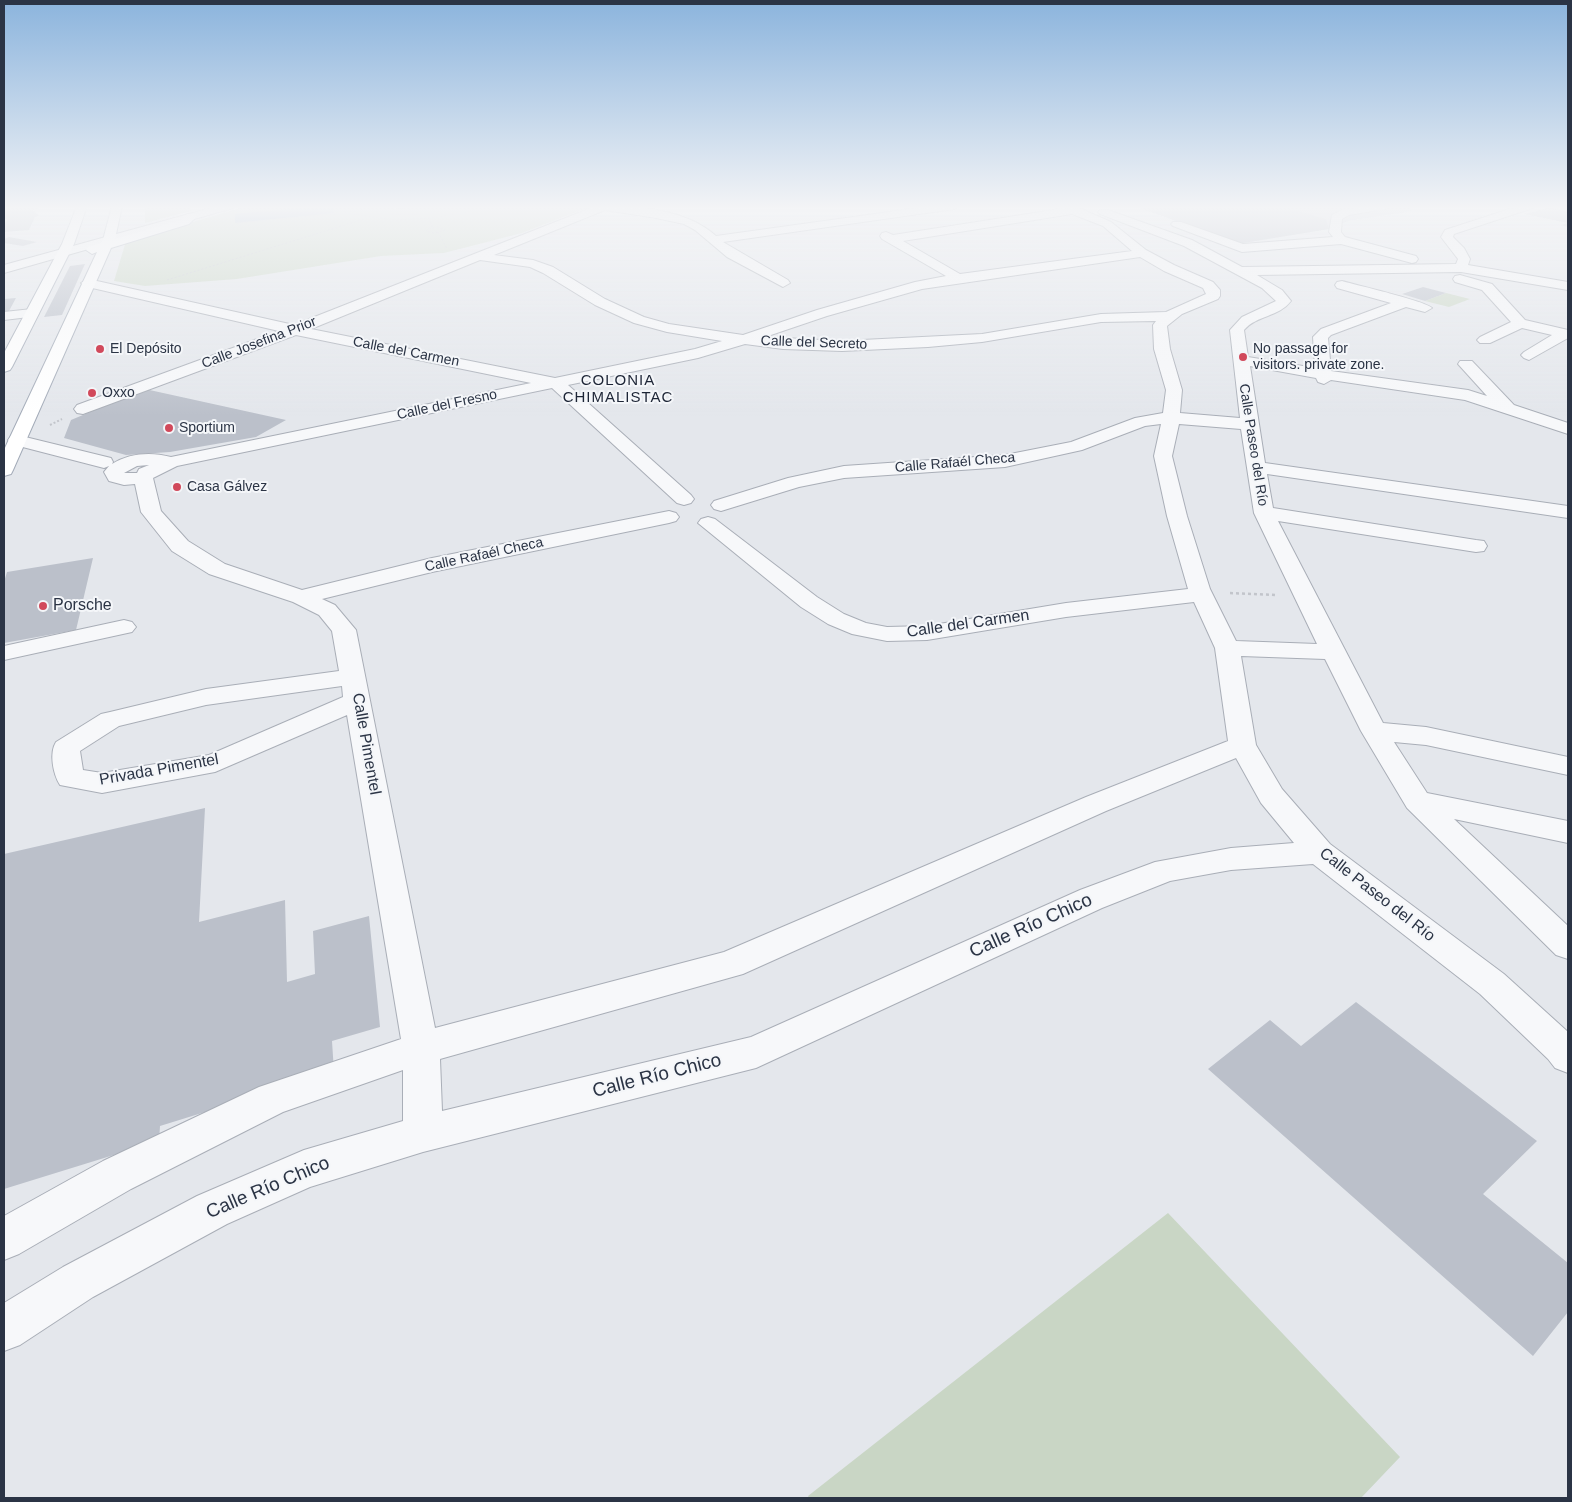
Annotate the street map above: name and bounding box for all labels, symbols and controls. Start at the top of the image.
street label: Calle Josefina Prior [199,313,319,373]
street label: Calle del Carmen [351,333,461,371]
street label: Calle del Secreto [760,333,868,353]
place label: El Depósito [110,341,182,357]
place label: No passage for visitors. private zone. [1253,341,1384,374]
marker: El Depósito [94,343,106,355]
marker: No passage for visitors. private zone. [1237,351,1249,363]
district label: COLONIA CHIMALISTAC [561,372,675,407]
street label: Calle Paseo del Río [1235,383,1271,507]
place label: Oxxo [102,385,135,401]
street label: Calle del Fresno [395,386,499,424]
marker: Oxxo [86,387,98,399]
place label: Sportium [179,420,235,436]
marker: Sportium [163,422,175,434]
street label: Calle Rafaél Checa [894,449,1016,477]
place label: Casa Gálvez [187,479,267,495]
marker: Casa Gálvez [171,481,183,493]
street label: Calle Rafaél Checa [423,534,545,576]
place label: Porsche [53,596,112,616]
marker: Porsche [37,600,49,612]
street label: Calle del Carmen [905,606,1031,642]
street label: Calle Pimentel [348,692,384,796]
street label: Privada Pimentel [98,750,220,790]
street label: Calle Paseo del Río [1315,844,1439,946]
street label: Calle Río Chico [966,889,1096,963]
street label: Calle Río Chico [590,1049,724,1103]
street label: Calle Río Chico [203,1152,333,1224]

